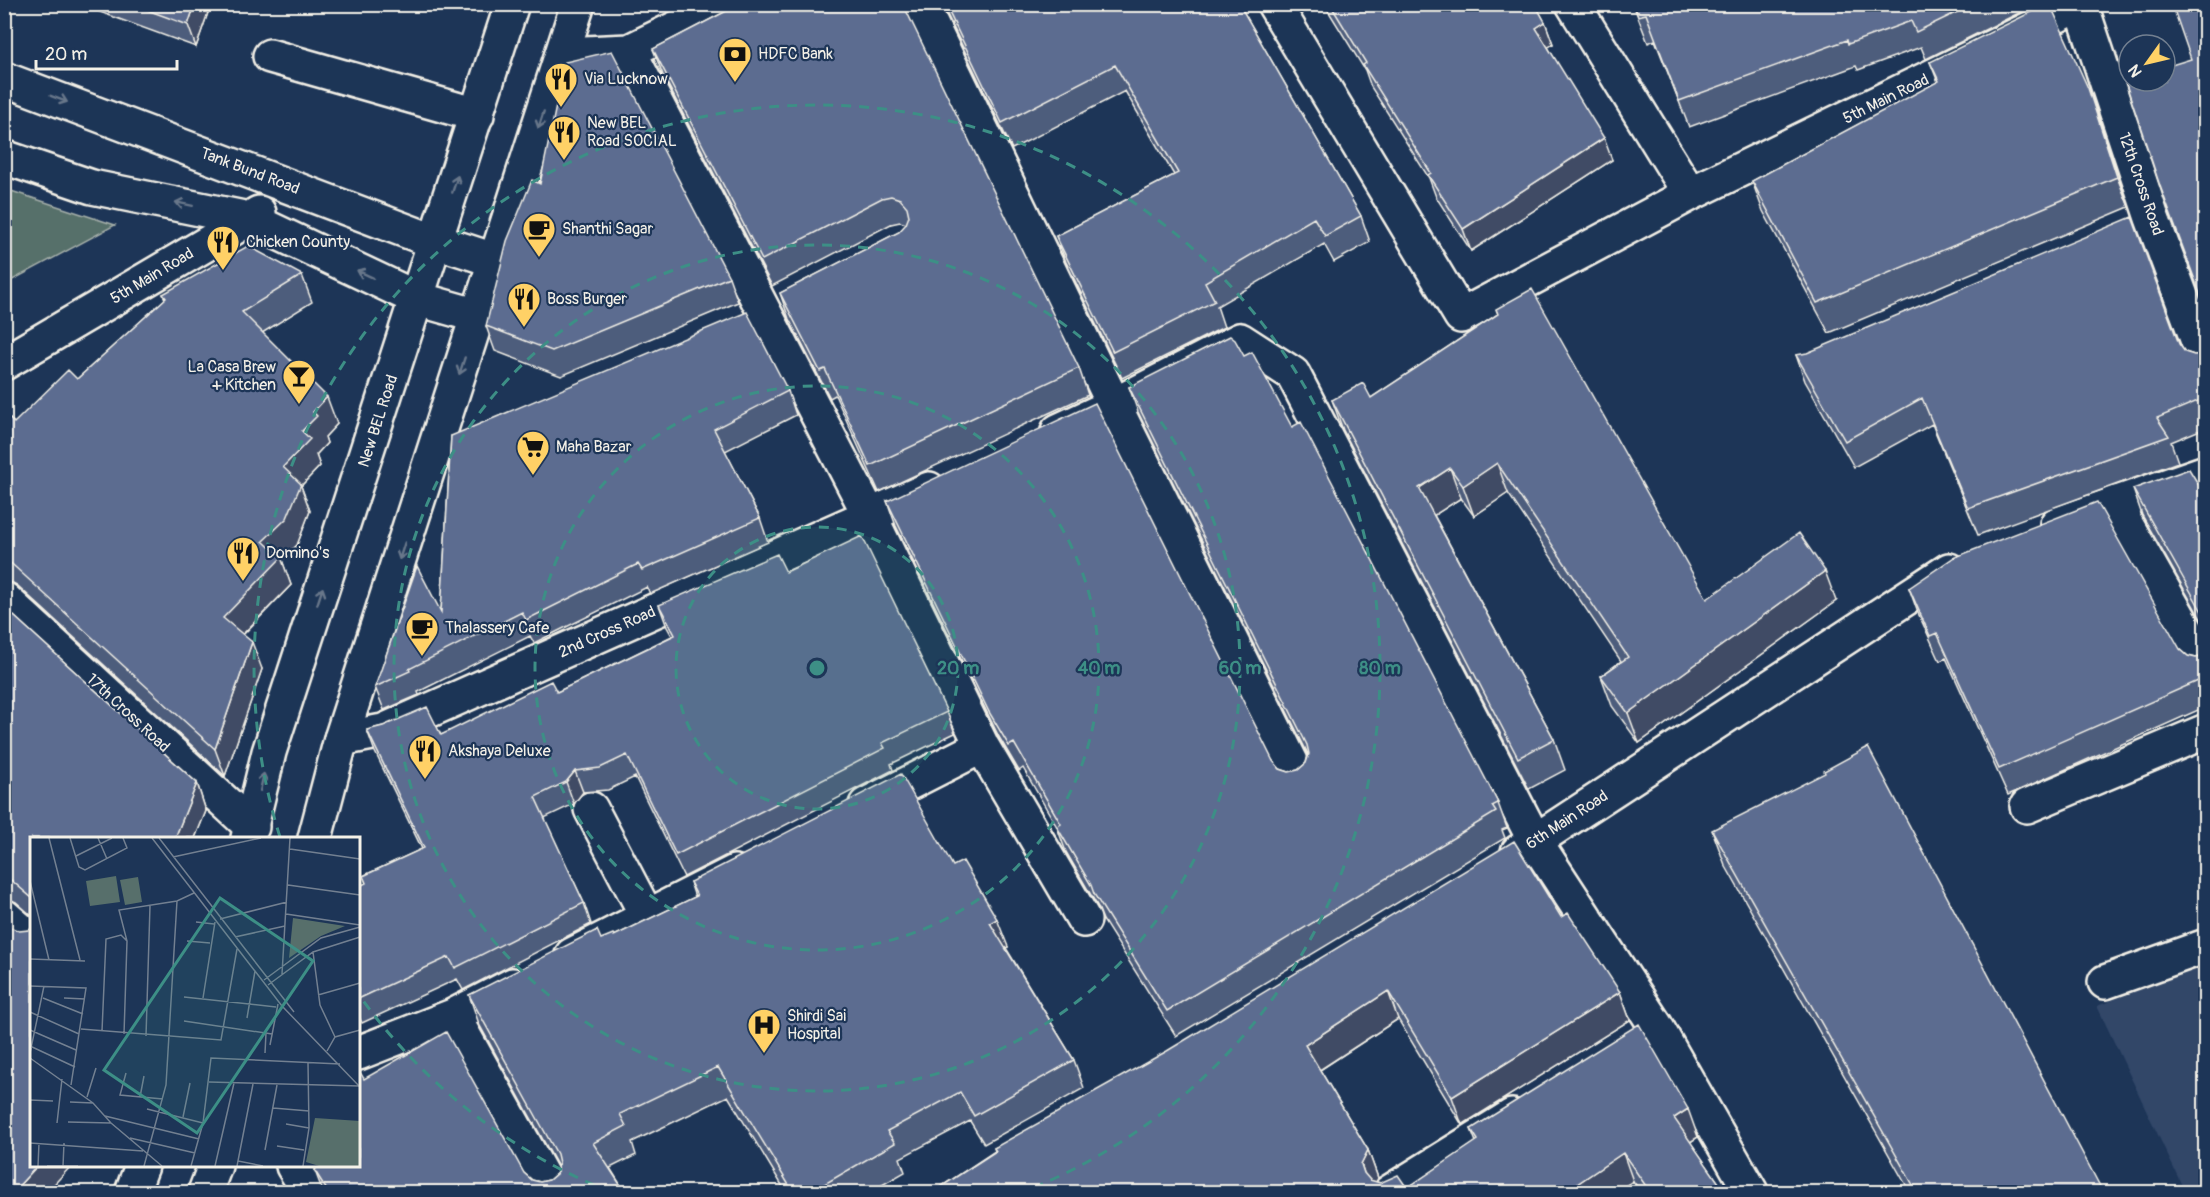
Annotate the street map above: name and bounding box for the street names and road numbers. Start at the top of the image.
street label: 5th Main Road [1840,70,1932,128]
street label: 12th Cross Road [2114,130,2168,238]
street label: Tank Bund Road [198,143,302,199]
street label: 5th Main Road [107,243,197,309]
street label: New BEL Road [354,372,402,470]
street label: 2nd Cross Road [555,602,659,662]
street label: 17th Cross Road [82,669,174,757]
street label: 6th Main Road [1522,786,1612,854]

